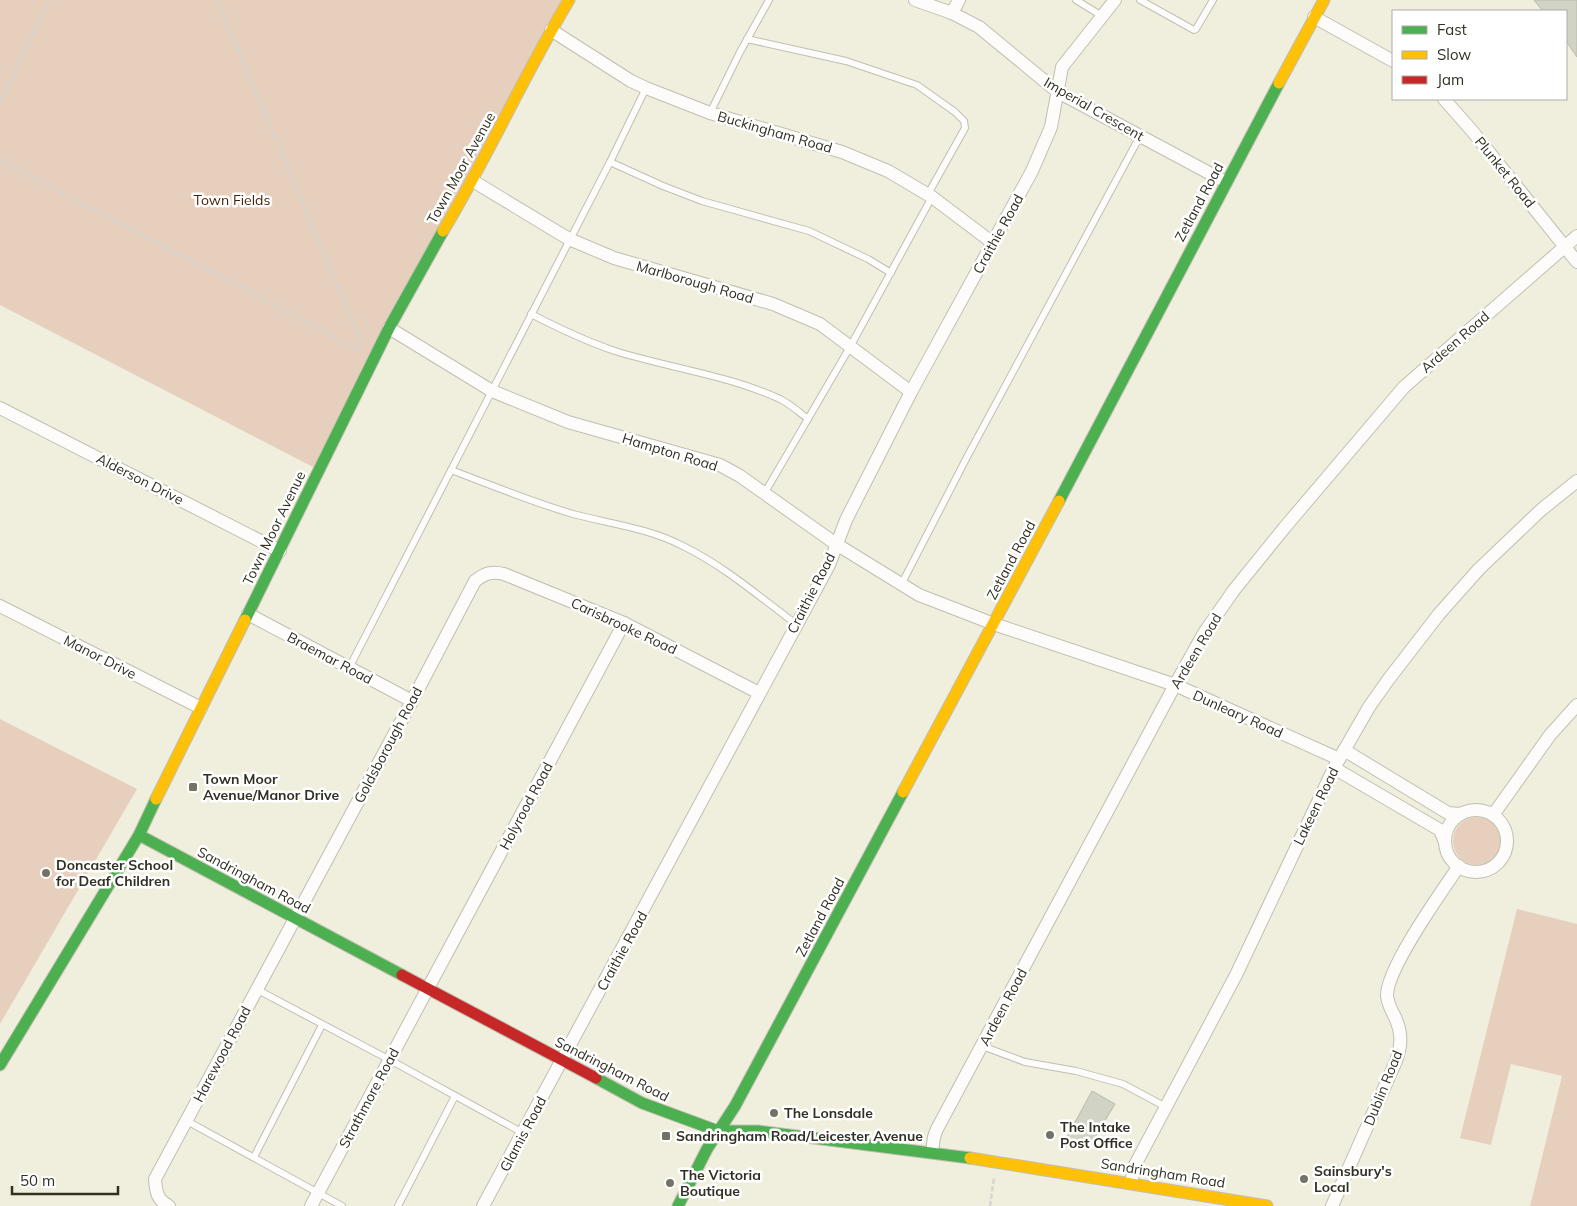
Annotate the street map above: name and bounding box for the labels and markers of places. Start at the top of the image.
place label: Town Moor Avenue/Manor Drive [203,770,339,804]
marker: Town Moor Avenue/Manor Drive [187,781,199,793]
place label: Doncaster School for Deaf Children [56,856,173,890]
marker: Doncaster School for Deaf Children [40,867,52,879]
place label: The Lonsdale [784,1104,873,1122]
marker: The Lonsdale [768,1107,780,1119]
place label: The Intake Post Office [1060,1118,1133,1152]
place label: Sandringham Road/Leicester Avenue [676,1127,923,1145]
marker: The Intake Post Office [1044,1129,1056,1141]
marker: Sandringham Road/Leicester Avenue [660,1130,672,1142]
place label: Sainsbury's Local [1314,1162,1392,1196]
place label: The Victoria Boutique [680,1166,761,1200]
marker: Sainsbury's Local [1298,1173,1310,1185]
marker: The Victoria Boutique [664,1177,676,1189]

